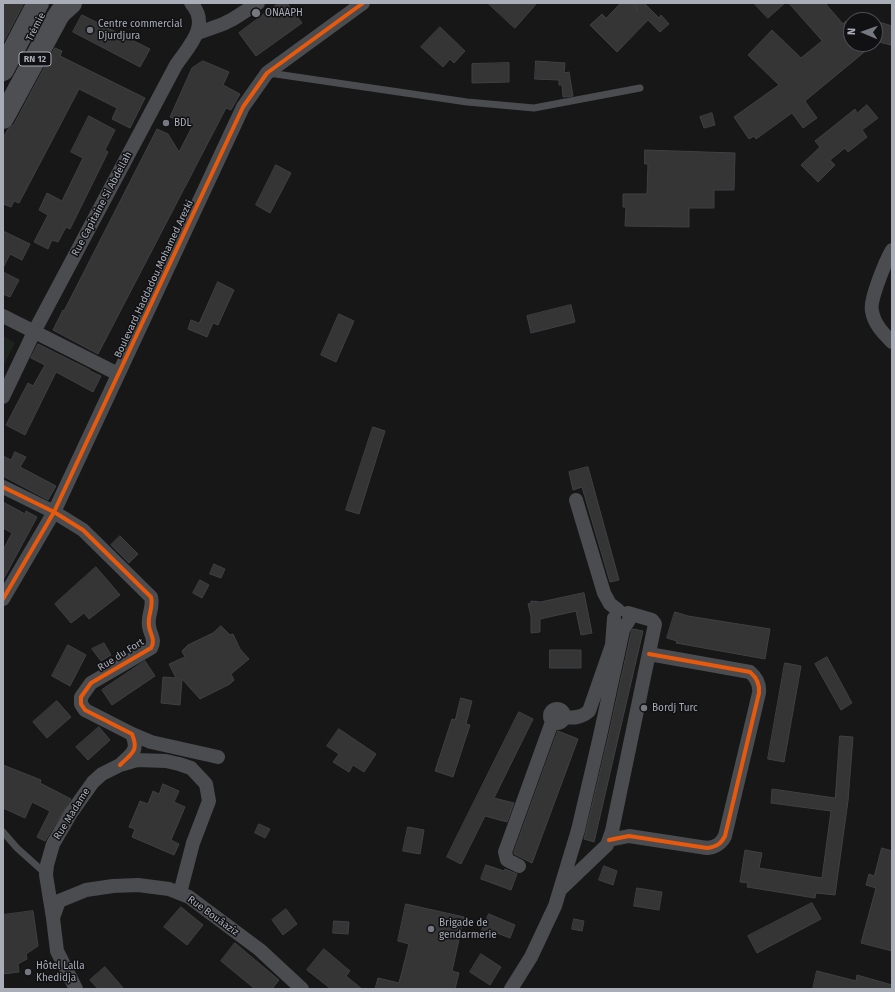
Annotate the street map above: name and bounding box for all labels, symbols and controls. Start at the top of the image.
marker: ONAAPH [250,7,262,19]
place label: ONAAPH [265,7,303,19]
street label: Trémie [24,11,48,43]
north arrow [843,12,883,52]
place label: Centre commercial Djurdjura [98,18,182,42]
marker: Centre commercial Djurdjura [85,25,95,35]
text: N [845,28,858,35]
road number: RN 12 [19,52,51,66]
place label: BDL [174,117,191,129]
marker: BDL [161,118,171,128]
street label: Rue Capitaine Si Abdellah [69,150,135,258]
street label: Boulevard Haddadou Mohamed Arezki [112,198,196,360]
street label: Rue du Fort [96,636,146,674]
place label: Bordj Turc [652,702,698,714]
marker: Bordj Turc [639,703,649,713]
street label: Rue Madame [51,786,93,842]
street label: Rue Bouâaziz [185,893,241,939]
place label: Brigade de gendarmerie [439,917,497,940]
marker: Brigade de gendarmerie [426,924,436,934]
place label: Hôtel Lalla Khedidja [36,960,85,984]
marker: Hôtel Lalla Khedidja [23,967,33,977]

